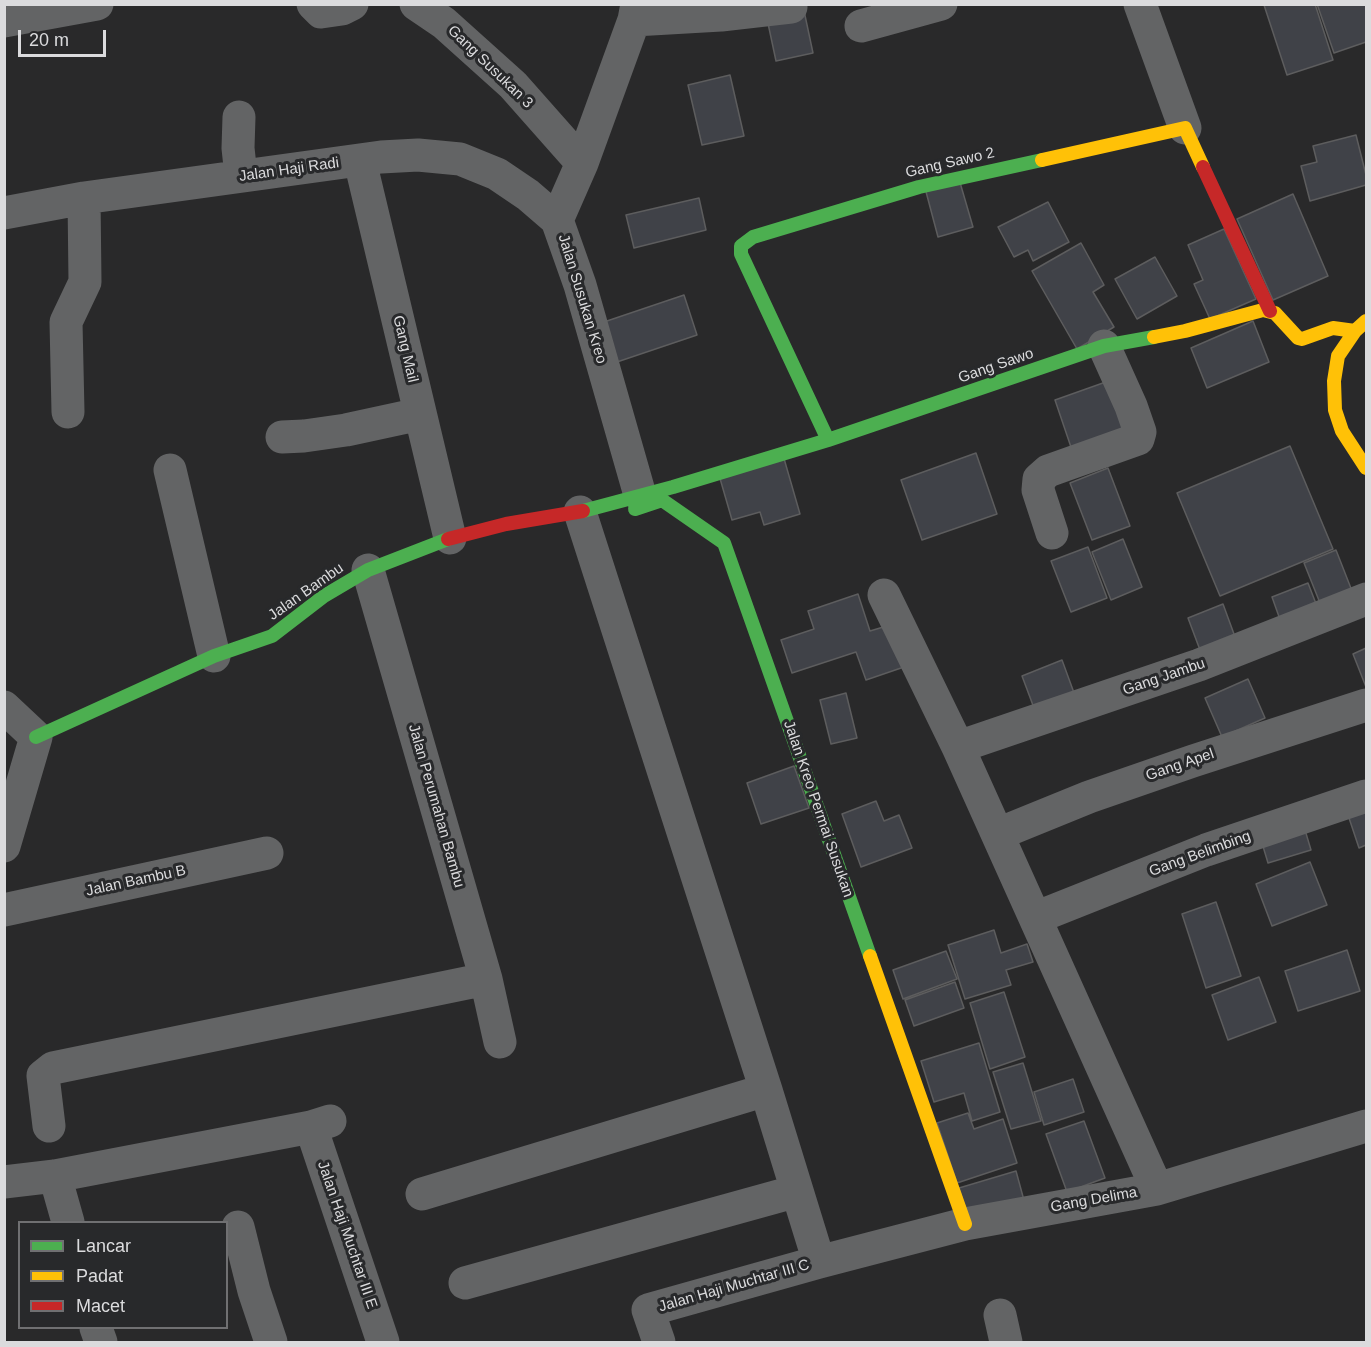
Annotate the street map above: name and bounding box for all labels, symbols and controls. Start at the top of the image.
scale bar [21,18,110,56]
street label: Gang Susukan 3 [444,22,536,112]
text: 20 m [29,30,69,50]
street label: Gang Sawo 2 [904,144,996,182]
street label: Jalan Haji Radi [238,154,340,186]
street label: Jalan Susukan Kreo [554,232,610,366]
street label: Gang Mail [389,314,421,384]
street label: Gang Sawo [956,345,1036,387]
street label: Jalan Bambu [265,560,347,624]
street label: Gang Jambu [1120,655,1208,699]
street label: Jalan Kreo Permai Susukan [779,718,857,900]
street label: Jalan Perumahan Bambu [404,722,468,890]
street label: Gang Apel [1144,745,1216,785]
street label: Gang Belimbing [1147,827,1253,881]
street label: Jalan Bambu B [84,862,188,900]
street label: Jalan Haji Muchtar III E [313,1159,381,1311]
street label: Gang Delima [1049,1184,1139,1216]
legend [18,1221,228,1329]
text: Lancar [76,1236,131,1256]
street label: Jalan Haji Muchtar III C [657,1256,811,1316]
text: Padat [76,1266,123,1286]
text: Macet [76,1296,125,1316]

